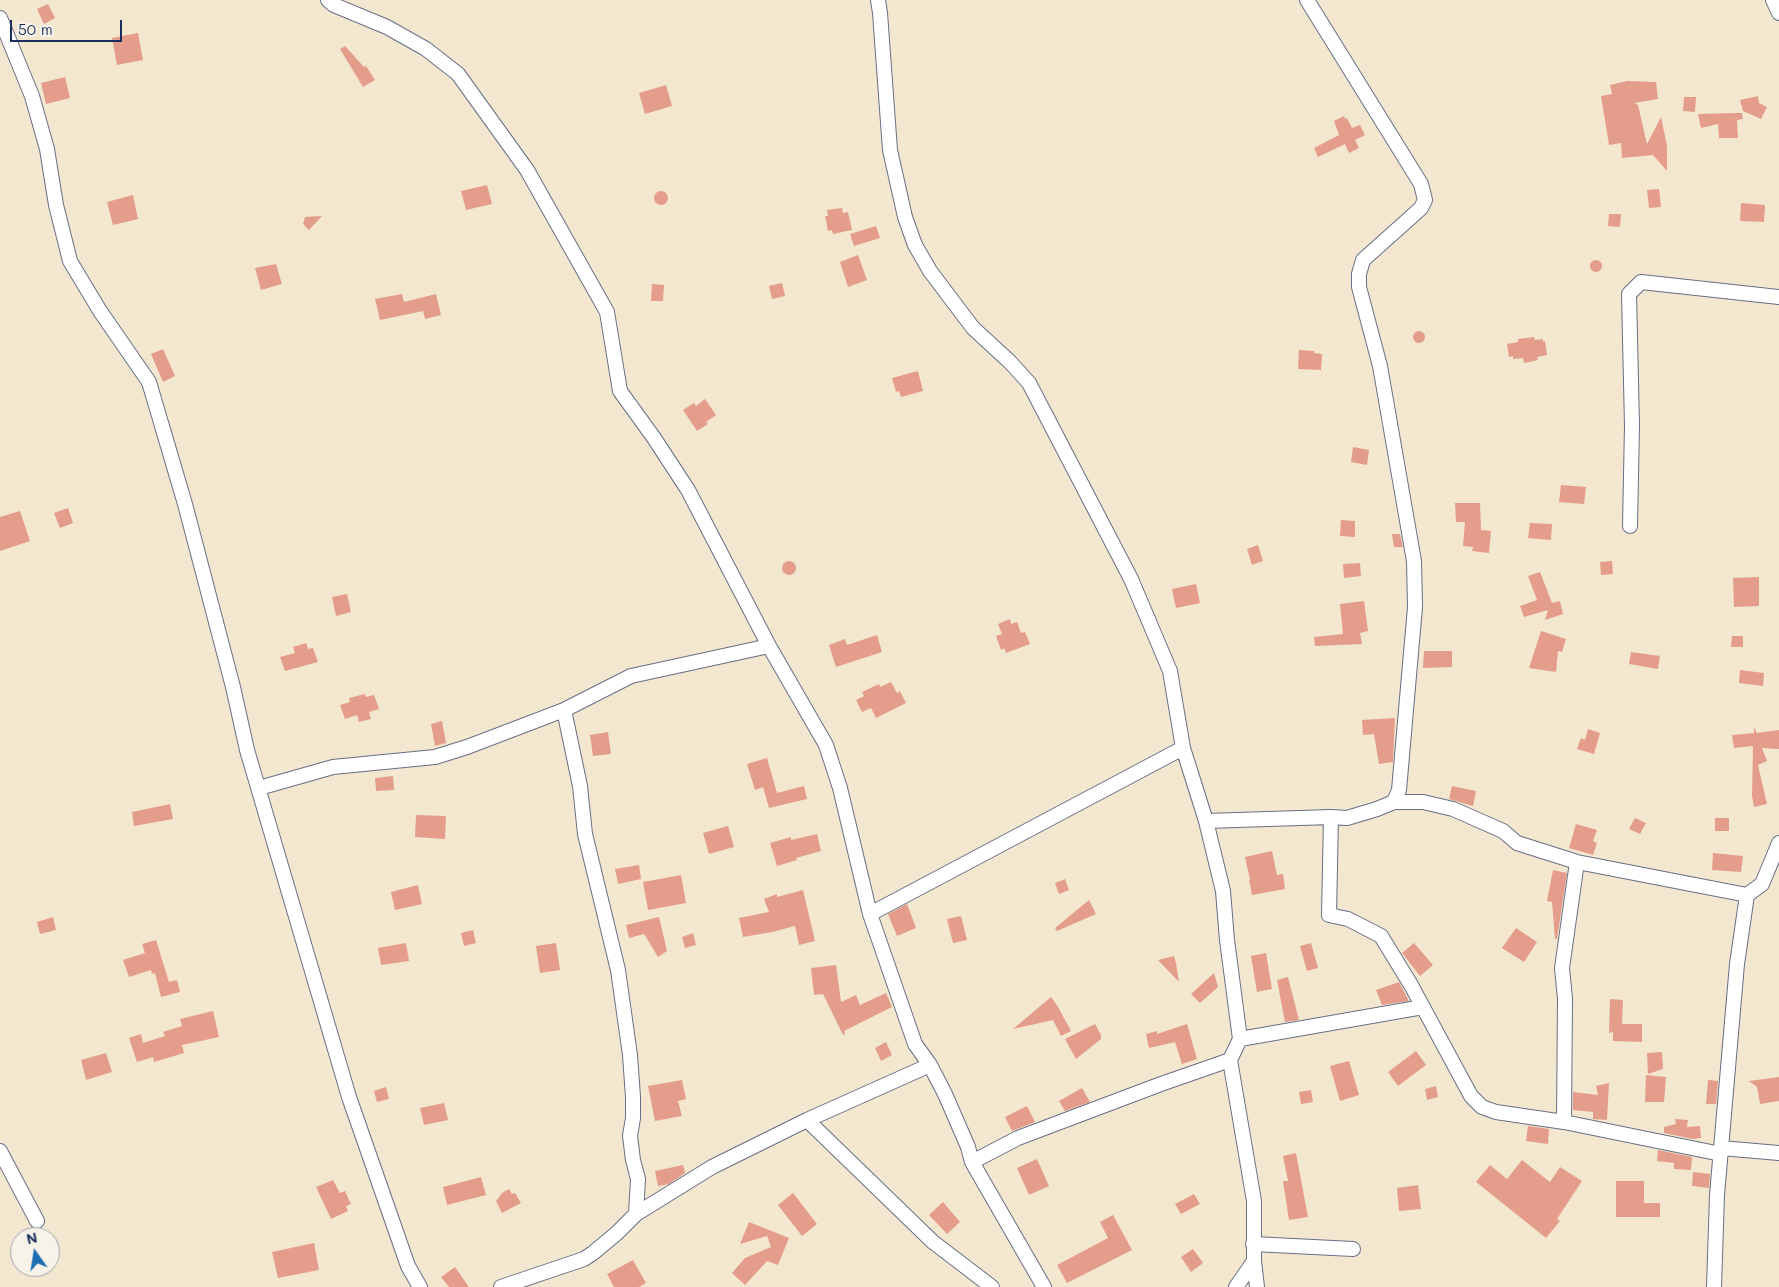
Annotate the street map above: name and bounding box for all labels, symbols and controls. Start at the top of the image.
scale bar [12,10,125,42]
text: 50 m [18,19,53,39]
north arrow [10,1227,60,1277]
text: N [24,1227,39,1248]

